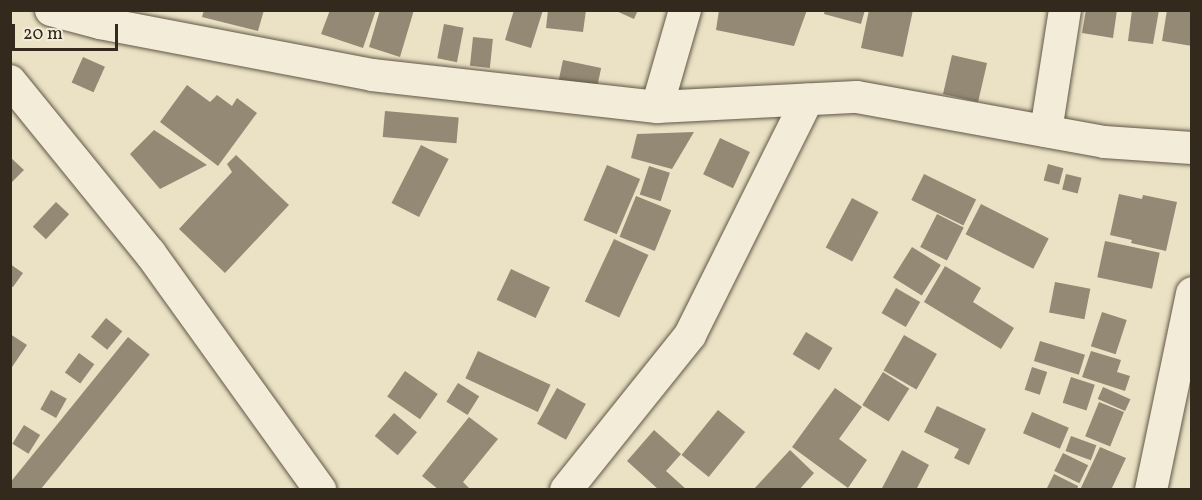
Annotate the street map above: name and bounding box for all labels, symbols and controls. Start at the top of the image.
scale bar [15,12,122,50]
text: 20 m [23,22,63,47]

